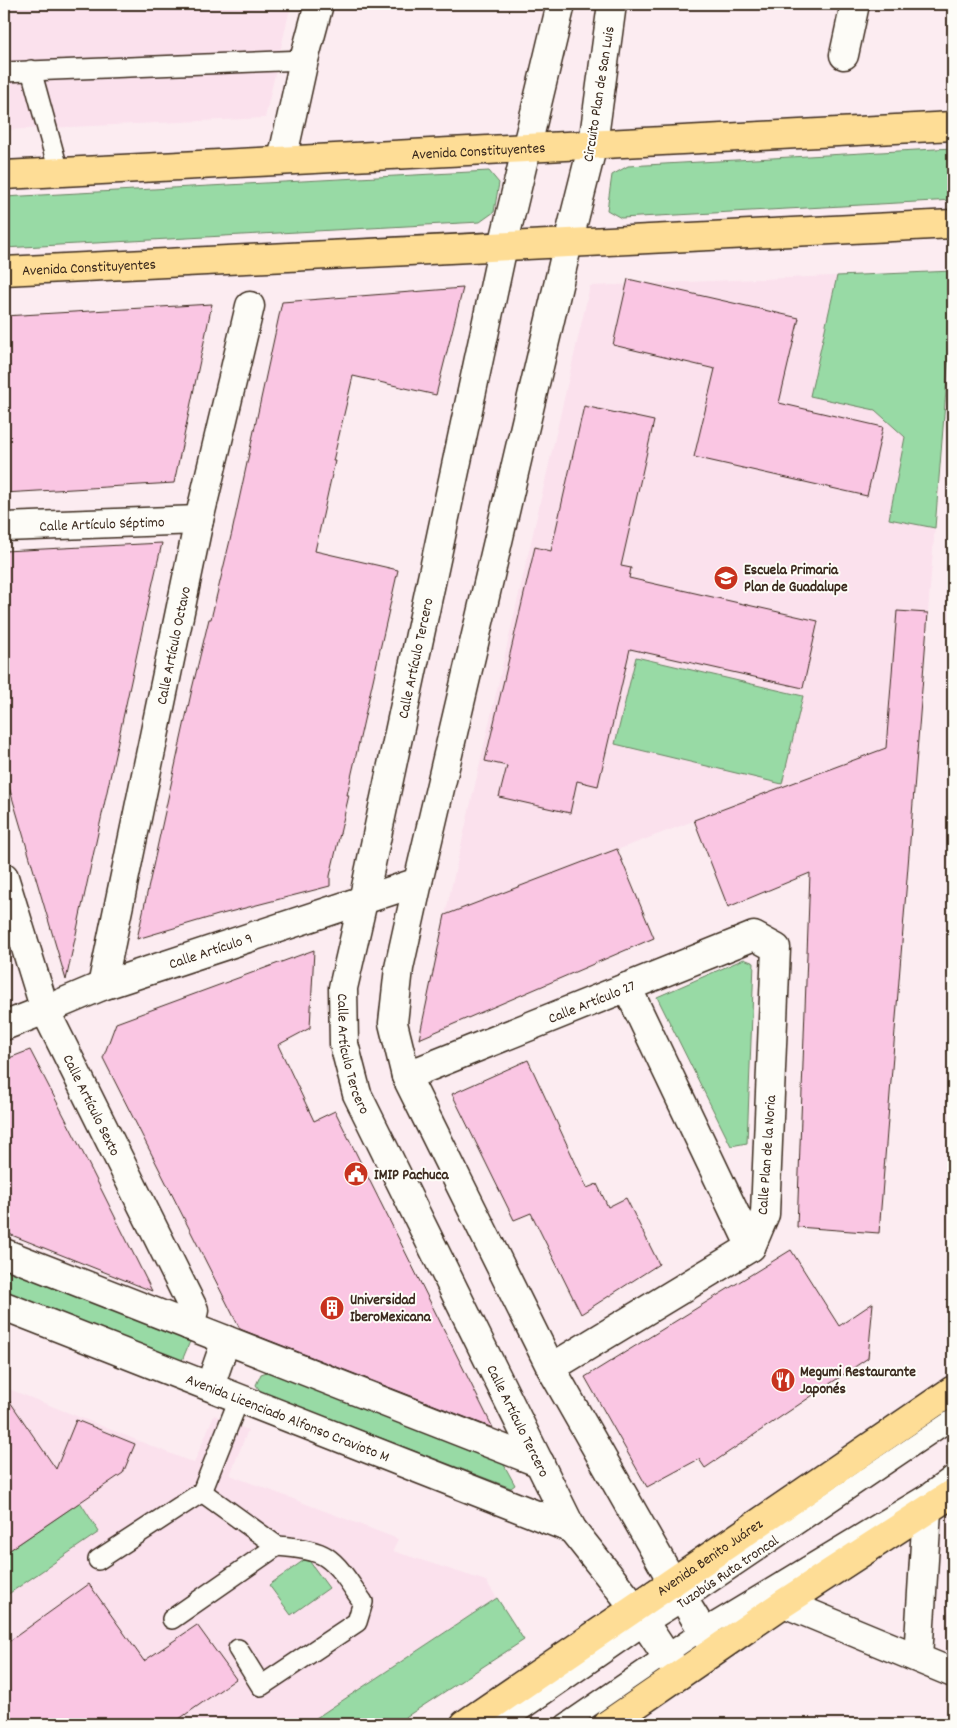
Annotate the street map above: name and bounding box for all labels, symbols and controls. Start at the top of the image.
street label: Circuito Plan de San Luis [578,25,622,164]
street label: Avenida Constituyentes [411,138,546,167]
street label: Avenida Constituyentes [21,254,157,283]
street label: Calle Artículo Séptimo [39,512,165,539]
place label: Escuela Primaria Plan de Guadalupe [744,560,848,599]
school or university icon: Escuela Primaria Plan de Guadalupe [713,565,739,591]
street label: Calle Artículo Octavo [152,584,198,707]
street label: Calle Artículo Tercero [393,596,441,721]
street label: Calle Artículo 9 [166,928,256,976]
street label: Calle Artículo 27 [545,976,639,1031]
street label: Calle Artículo Tercero [330,993,374,1119]
street label: Calle Artículo Sexto [56,1051,125,1161]
street label: Calle Plan de la Noria [753,1094,783,1216]
public building icon: IMIP Pachuca [343,1161,369,1187]
place label: IMIP Pachuca [374,1165,450,1187]
place label: Universidad IberoMexicana [350,1290,432,1329]
building icon: Universidad IberoMexicana [319,1295,345,1321]
street label: Calle Artículo Tercero [480,1362,554,1482]
place label: Megumi Restaurante Japonés [800,1362,916,1401]
restaurant icon: Megumi Restaurante Japonés [770,1367,796,1393]
street label: Avenida Licenciado Alfonso Cravioto M [182,1369,392,1469]
street label: Avenida Benito Juárez [653,1514,768,1603]
street label: Tuzobús Ruta troncal [673,1531,784,1616]

